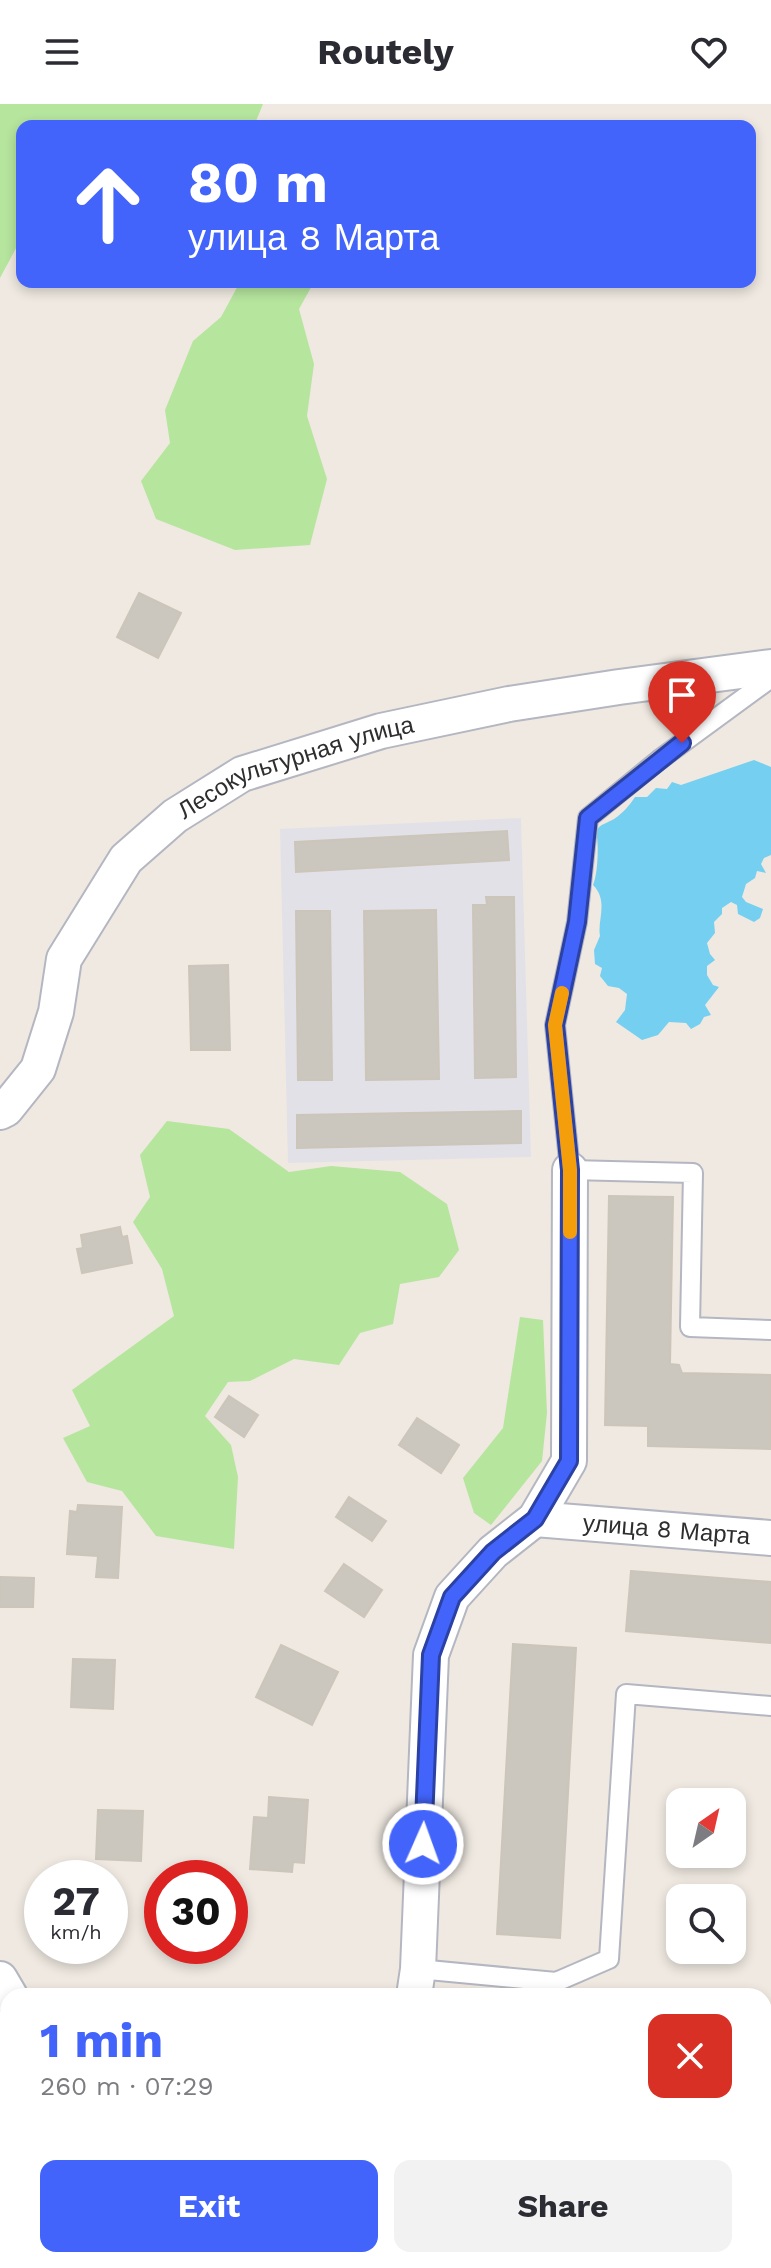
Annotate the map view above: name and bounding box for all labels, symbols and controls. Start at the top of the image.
icon: menu [40,30,84,74]
icon: heart [687,30,731,74]
text: Routely [317,31,454,73]
text: 80 m [188,150,328,216]
icon: ahead [56,152,160,256]
text: улица 8 Марта [188,217,439,259]
pin [648,661,716,743]
icon: arrive [660,673,704,717]
street label: Лесокультурная улица [173,710,417,825]
street label: улица 8 Марта [582,1509,752,1550]
north arrow [666,1788,746,1868]
map controls [666,1788,746,1964]
position arrow [381,1802,465,1886]
speed limit sign: 30 [144,1860,248,1964]
text: 27 [52,1878,100,1925]
button: search [666,1884,746,1964]
text: km/h [50,1920,102,1944]
text: 1 min [40,2012,163,2069]
button: close [648,2014,732,2098]
text: 260 m · 07:29 [40,2071,214,2101]
button: Exit [40,2160,378,2252]
button: Share [394,2160,732,2252]

